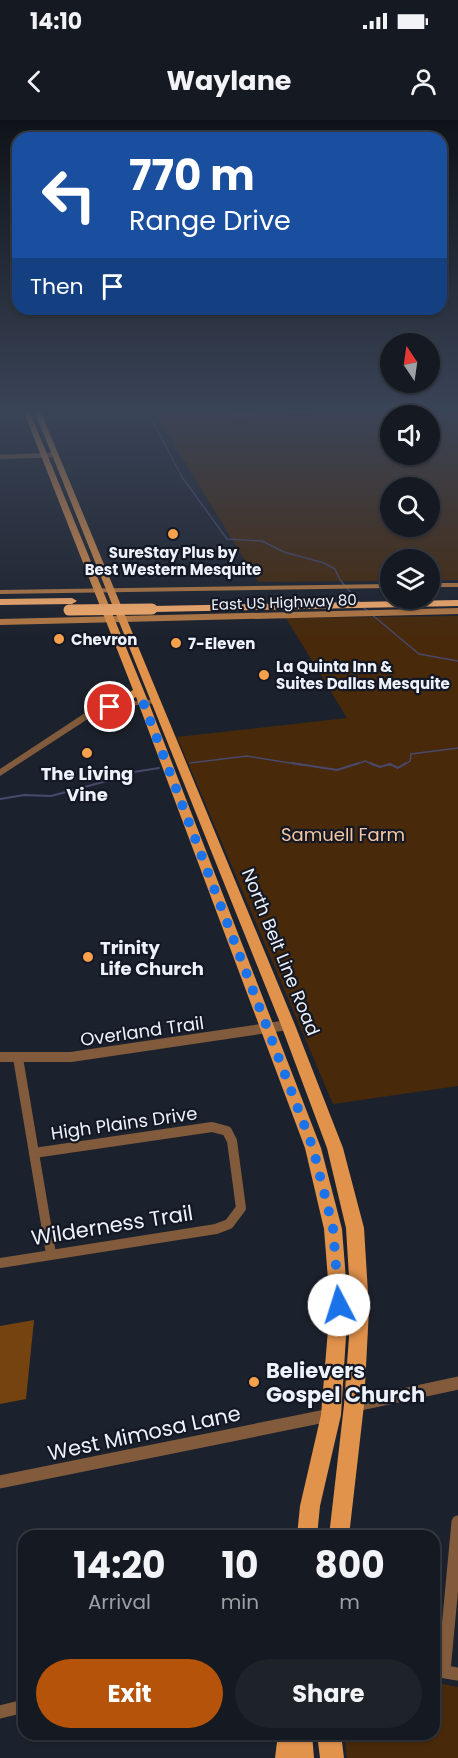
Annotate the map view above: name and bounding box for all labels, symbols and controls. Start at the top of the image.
text: 14:10 [30,6,82,37]
text: Waylane [167,62,291,99]
icon: back [18,65,51,98]
icon: person [407,65,440,98]
text: 770 m [129,146,255,205]
icon: left [30,156,108,234]
text: Range Drive [129,202,291,239]
icon: arrive [96,270,129,303]
text: Then [30,271,84,302]
north arrow [380,333,440,393]
map controls [380,333,440,609]
button: sound [380,405,440,465]
button: search [380,477,440,537]
marker: SureStay Plus by Best Western Mesquite [166,527,180,541]
place label: SureStay Plus by Best Western Mesquite [85,542,261,580]
button: layers [380,549,440,609]
street label: East US Highway 80 [211,589,357,615]
place label: Chevron [71,629,137,650]
marker: Chevron [52,632,66,646]
place label: 7-Eleven [188,633,255,654]
marker: 7-Eleven [169,636,183,650]
place label: La Quinta Inn & Suites Dallas Mesquite [276,656,450,694]
marker: La Quinta Inn & Suites Dallas Mesquite [257,668,271,682]
pin [84,681,135,732]
icon: arrive [93,690,126,723]
marker: The Living Vine [80,746,94,760]
place label: The Living Vine [41,761,133,807]
park label: Samuell Farm [281,822,405,847]
street label: North Belt Line Road [236,865,326,1039]
place label: Trinity Life Church [100,935,204,981]
marker: Trinity Life Church [81,950,95,964]
street label: Overland Trail [79,1010,205,1052]
street label: High Plains Drive [49,1100,199,1146]
street label: Wilderness Trail [29,1198,195,1252]
position arrow [307,1273,371,1337]
place label: Believers Gospel Church [266,1356,425,1409]
marker: Believers Gospel Church [247,1375,261,1389]
street label: West Mimosa Lane [45,1398,243,1468]
text: 14:20 [73,1540,165,1591]
text: 10 [221,1540,258,1591]
text: 800 [314,1540,385,1591]
text: Arrival [88,1588,151,1616]
text: min [221,1588,259,1616]
text: m [339,1588,360,1616]
button: Exit [36,1659,223,1728]
button: Share [235,1659,422,1728]

